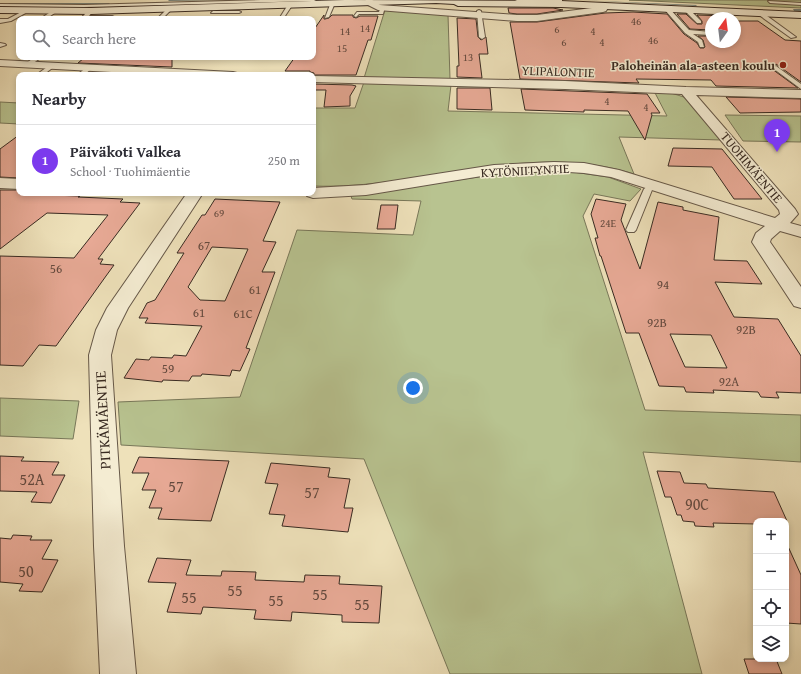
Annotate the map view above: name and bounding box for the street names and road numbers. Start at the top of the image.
street label: YLIPALONTIE [521,61,595,82]
street label: TUOHIMÄENTIE [716,128,787,207]
street label: KYTÖNIITYNTIE [480,159,570,182]
street label: PITKÄMÄENTIE [89,370,116,470]

